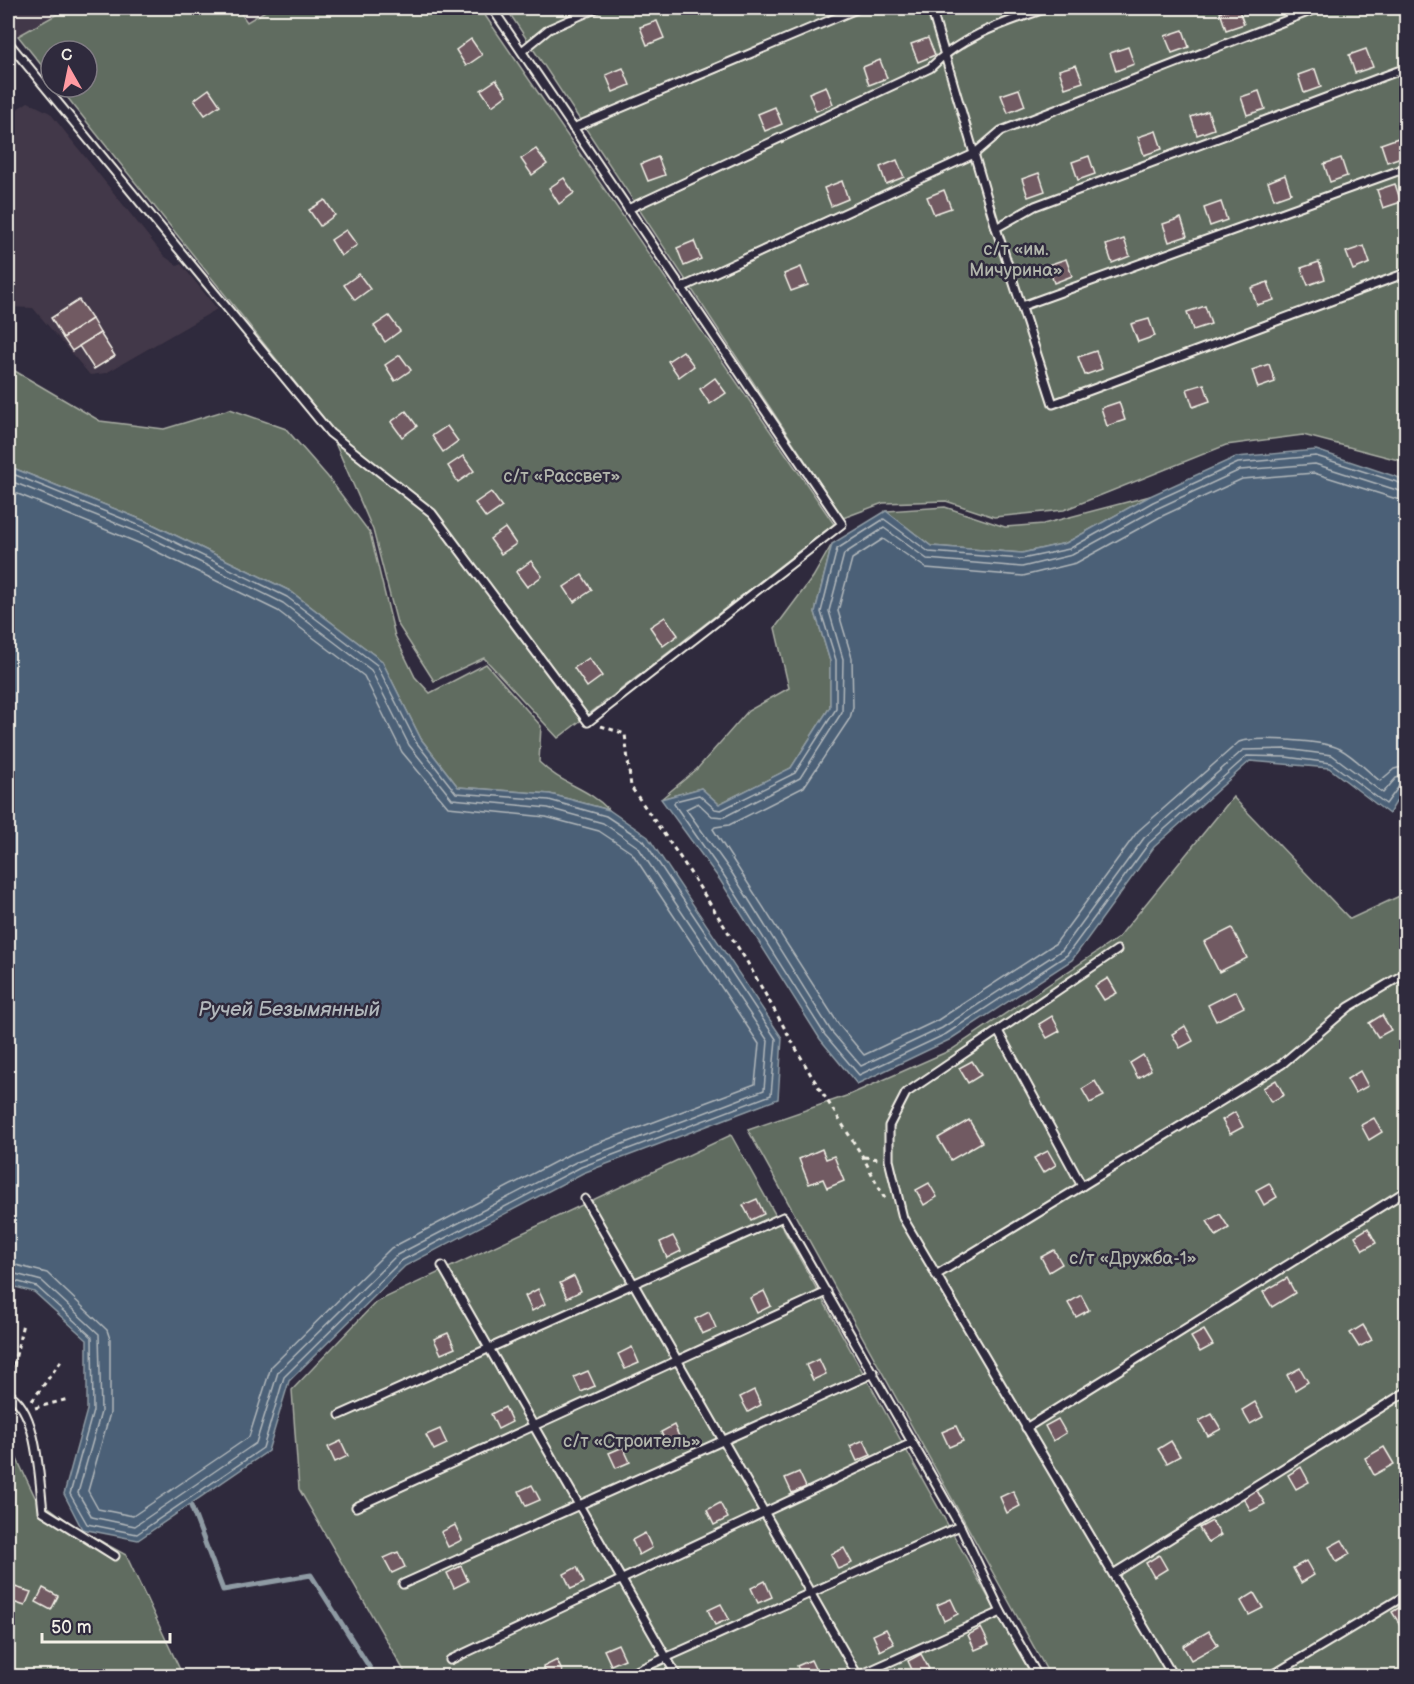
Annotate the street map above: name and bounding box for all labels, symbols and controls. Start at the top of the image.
north arrow [39,39,99,99]
text: С [60,45,74,66]
park label: с/т «им. Мичурина» [969,239,1063,281]
park label: с/т «Рассвет» [503,466,621,487]
water label: Ручей Безымянный [198,998,380,1022]
park label: с/т «Дружба-1» [1069,1248,1197,1269]
park label: с/т «Строитель» [563,1431,701,1452]
scale bar [42,1606,170,1644]
text: 50 m [51,1617,92,1638]

